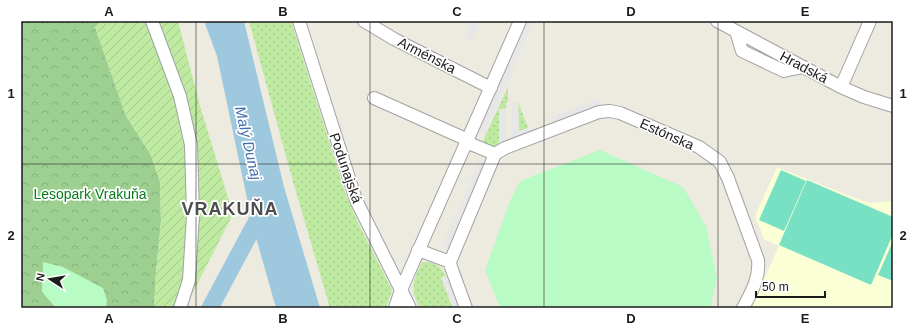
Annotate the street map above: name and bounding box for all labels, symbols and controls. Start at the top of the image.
text: A [104,4,114,19]
text: B [278,4,288,19]
text: C [452,4,462,19]
text: D [626,4,636,19]
text: E [801,4,810,19]
street label: Arménska [395,34,459,77]
street label: Hradská [777,48,831,86]
text: 1 [7,86,15,101]
text: 1 [899,86,907,101]
water label: Malý Dunaj [232,104,265,182]
street label: Estónska [637,115,697,153]
street label: Podunajská [327,131,366,205]
park label: Lesopark Vrakuňa [33,186,147,202]
district label: VRAKUŇA [182,198,279,219]
text: 2 [7,228,15,243]
text: 2 [899,228,907,243]
north arrow [30,259,70,299]
text: N [34,272,47,282]
scale bar [756,273,825,299]
text: 50 m [762,280,789,294]
text: A [104,311,114,326]
text: B [278,311,288,326]
text: C [452,311,462,326]
text: D [626,311,636,326]
text: E [801,311,810,326]

